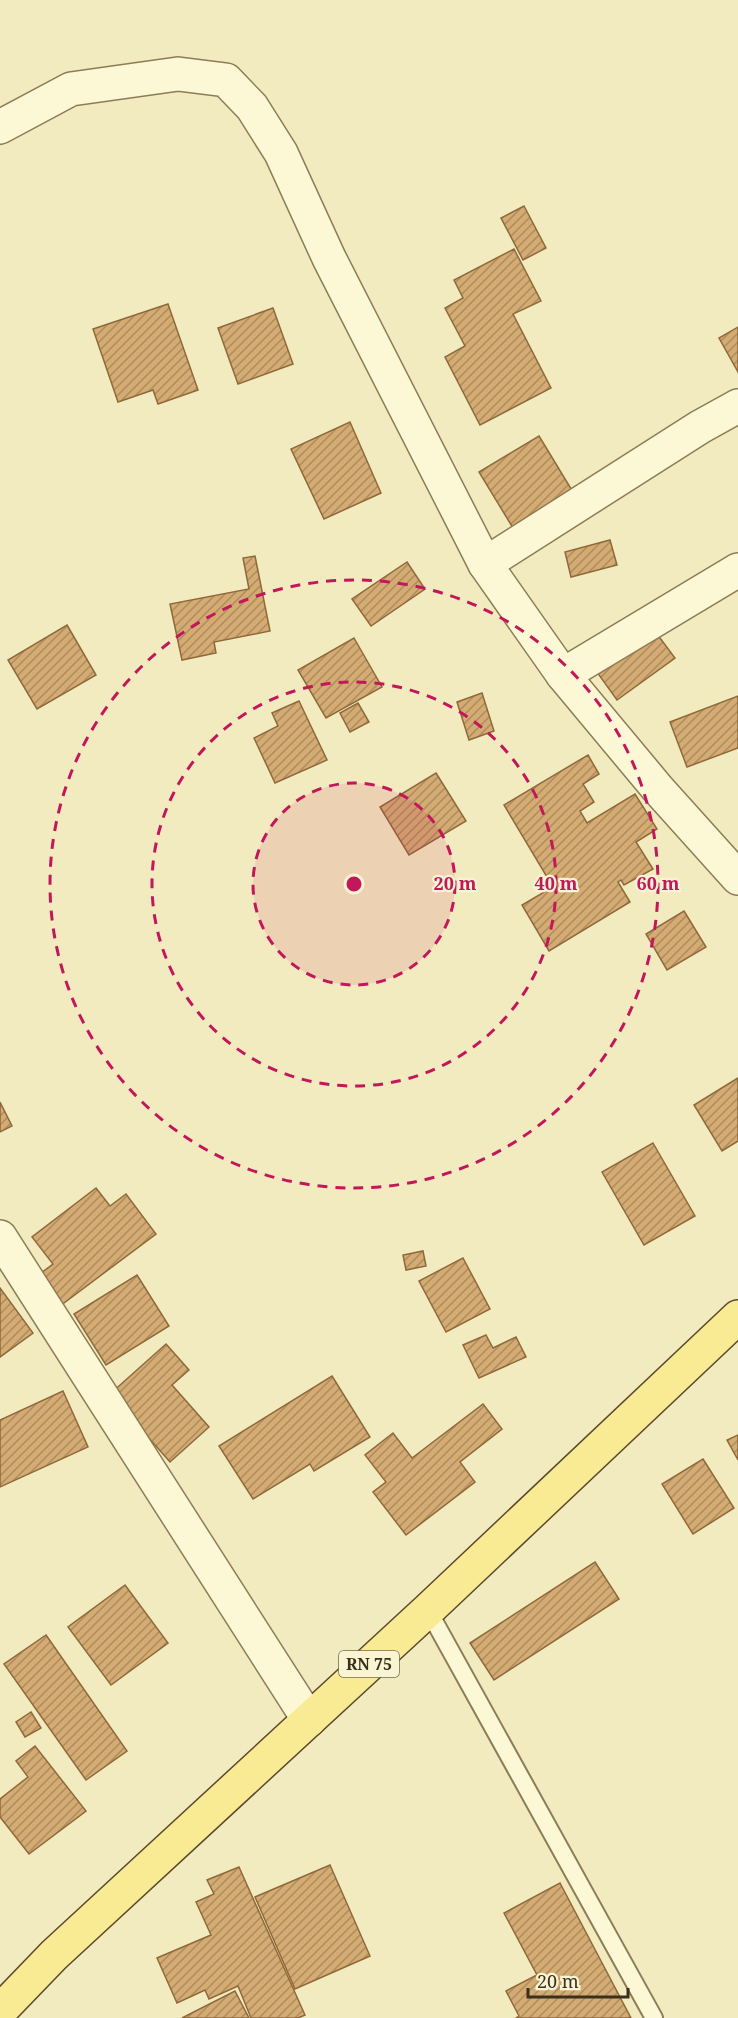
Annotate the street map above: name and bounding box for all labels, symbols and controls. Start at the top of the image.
text: 20 m [434,871,477,895]
text: 40 m [535,871,578,895]
text: 60 m [637,871,680,895]
centre of rings [344,874,364,894]
road number: RN 75 [339,1651,399,1677]
scale bar [528,1961,628,1999]
text: 20 m [537,1969,579,1993]

